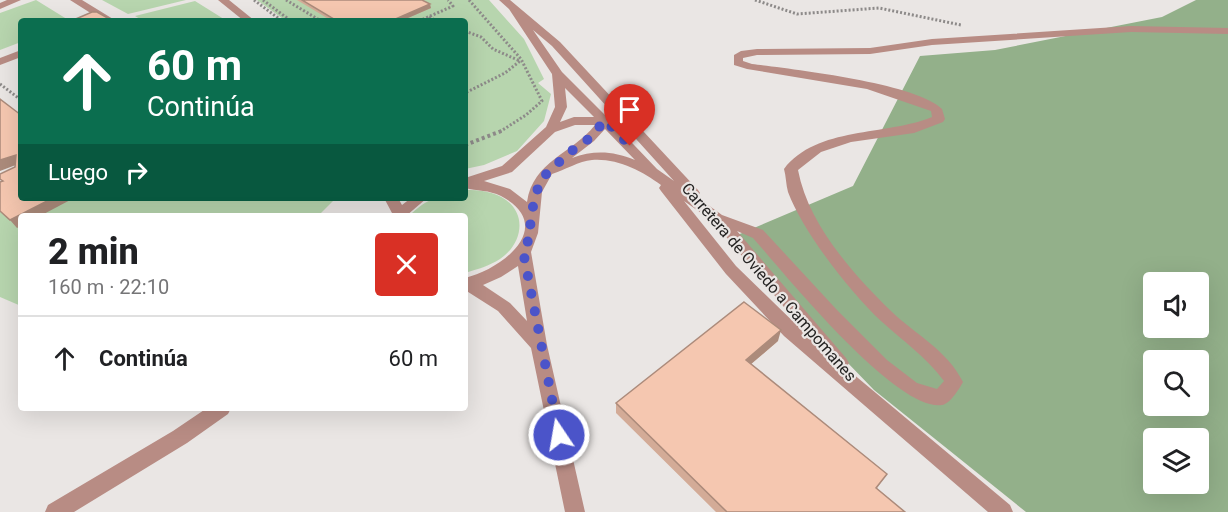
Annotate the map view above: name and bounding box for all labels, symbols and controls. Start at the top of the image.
text: 60 m [147,41,242,90]
icon: ahead [48,42,126,120]
pin [604,84,655,146]
text: Continúa [147,91,255,123]
icon: arrive [613,93,646,126]
icon: right [120,156,153,189]
text: Luego [48,160,108,185]
street label: Carretera de Oviedo a Campomanes [678,179,860,385]
text: 2 min [48,231,139,273]
button: close [375,233,438,296]
map controls [1143,272,1209,494]
button: sound [1143,272,1209,338]
text: 160 m · 22:10 [48,275,169,299]
icon: ahead [48,342,81,375]
text: Continúa [99,346,188,371]
text: 60 m [389,346,438,371]
button: search [1143,350,1209,416]
position arrow [527,403,591,467]
button: layers [1143,428,1209,494]

